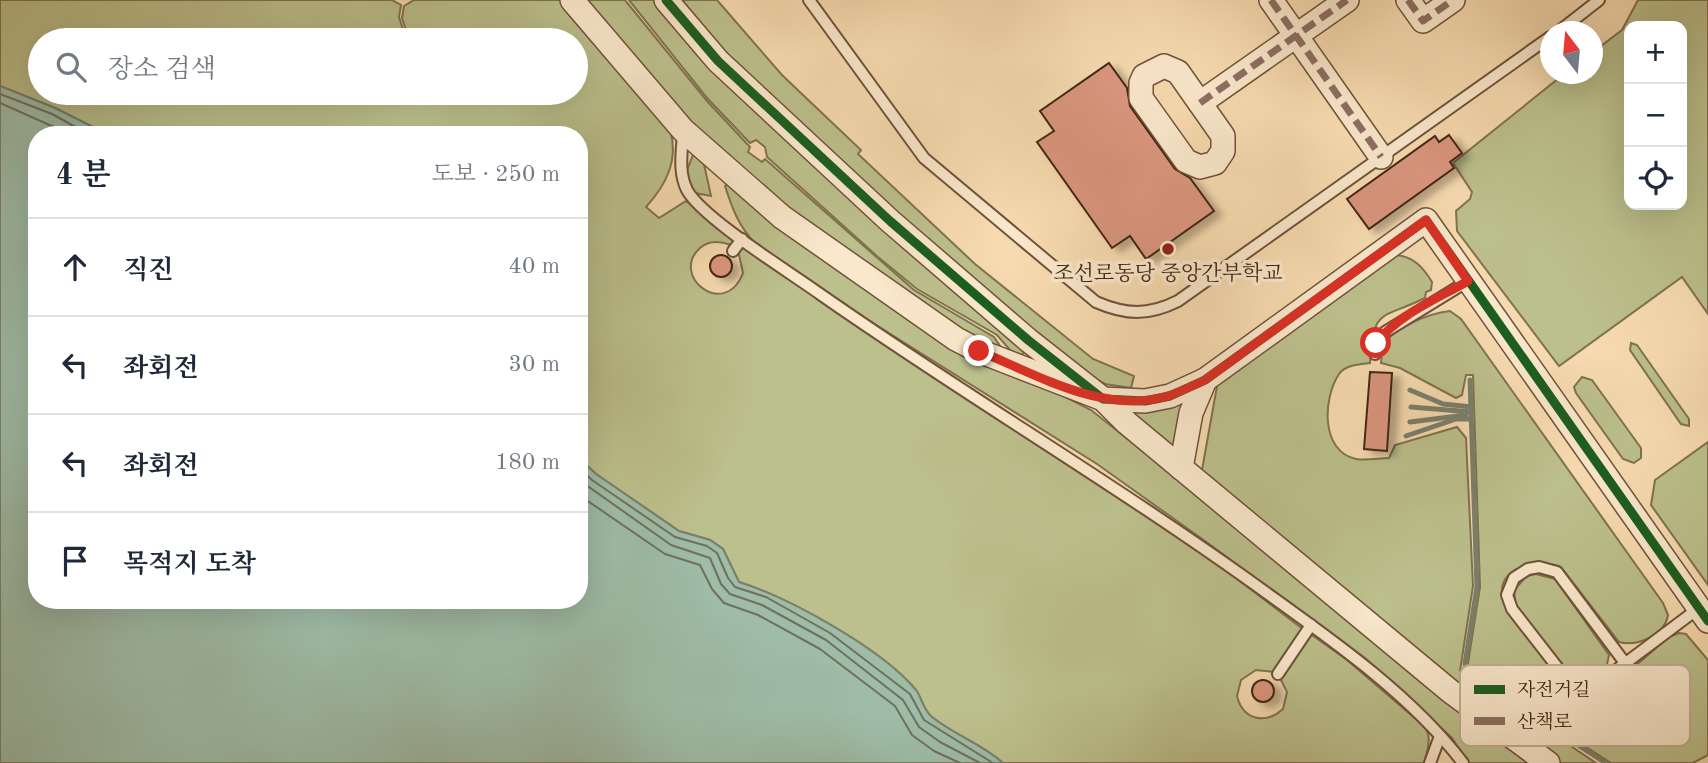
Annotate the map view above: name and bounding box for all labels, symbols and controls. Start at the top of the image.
north arrow [1540,21,1603,84]
map controls [1624,21,1687,210]
button: + [1624,21,1687,84]
search box [28,28,588,105]
icon: search [52,48,90,86]
text: 장소 검색 [108,57,216,83]
button: − [1624,84,1687,147]
button: locate [1624,147,1687,210]
text: 4 분 [56,161,111,191]
text: 도보 · 250 m [432,163,560,186]
marker: 조선로동당 중앙간부학교 [1160,241,1176,257]
icon: ahead [56,248,94,286]
text: 40 m [509,255,560,278]
text: 직진 [123,258,173,284]
place label: 조선로동당 중앙간부학교 [1053,262,1283,285]
route start [1360,327,1391,358]
route end [963,335,994,366]
icon: left [56,346,94,384]
text: 30 m [509,353,560,376]
text: 좌회전 [123,356,198,382]
icon: left [56,444,94,482]
text: 180 m [495,451,560,474]
text: 좌회전 [123,454,198,480]
icon: arrive [56,542,94,580]
text: 목적지 도착 [123,552,256,578]
legend [1460,665,1690,746]
text: 자전거길 [1517,680,1590,701]
text: 산책로 [1517,711,1572,733]

